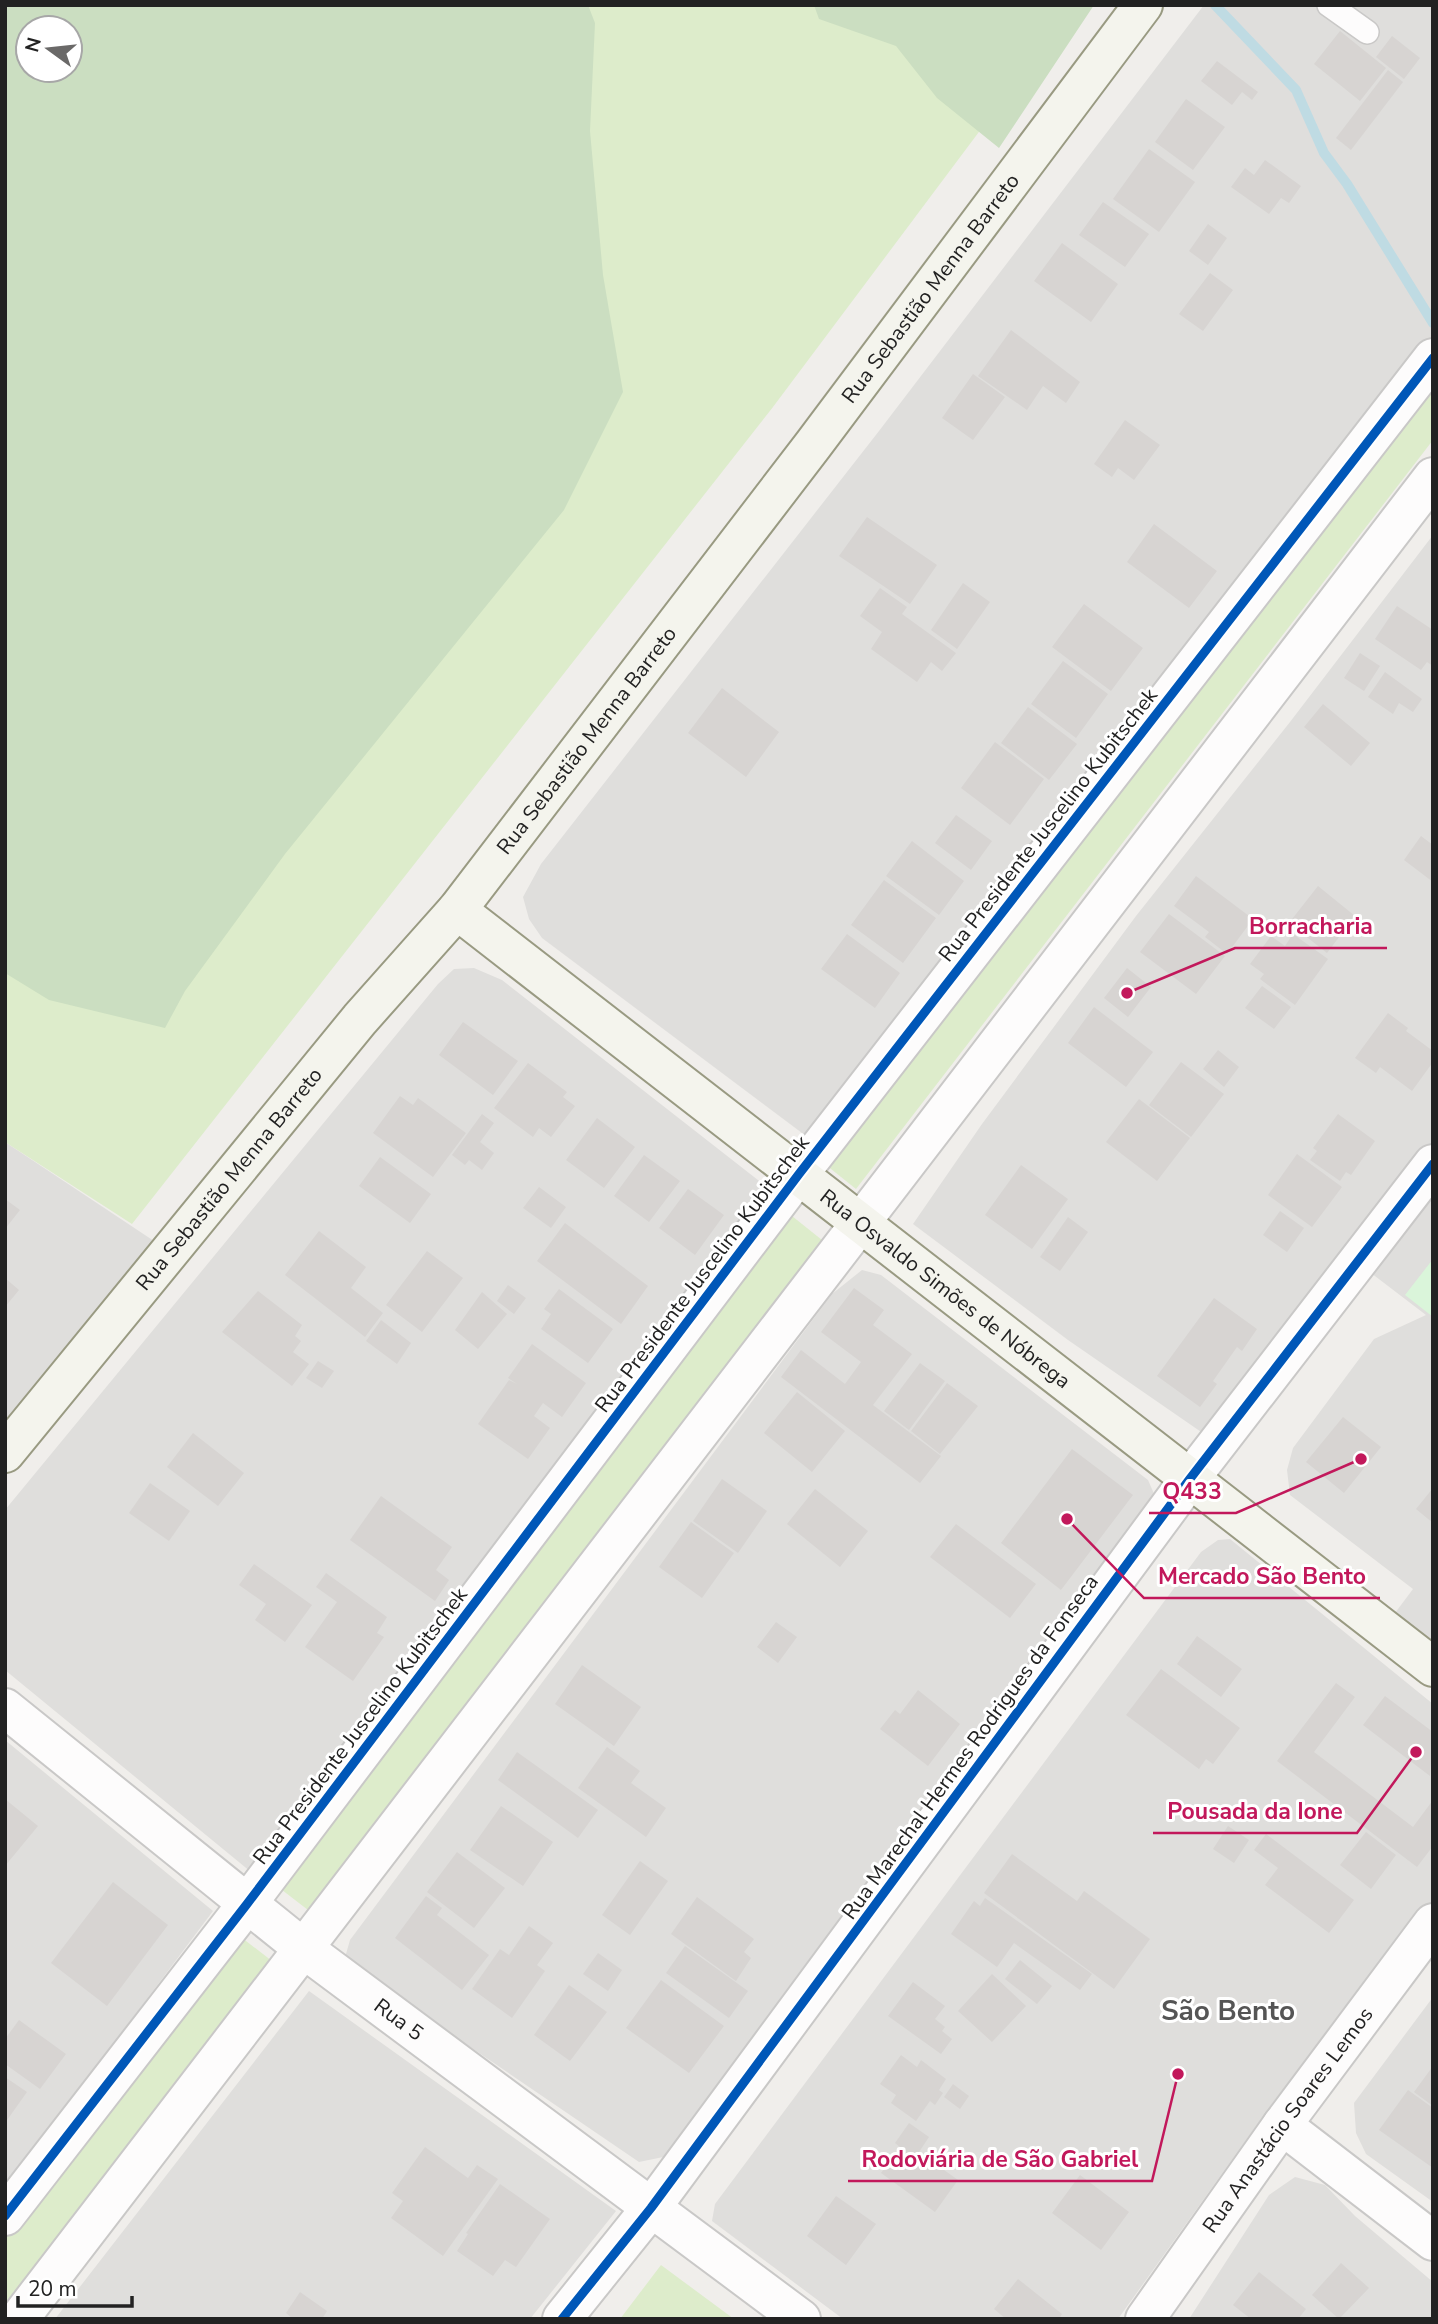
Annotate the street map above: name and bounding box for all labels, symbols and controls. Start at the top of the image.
north arrow [14,14,84,84]
text: N [19,35,48,55]
street label: Rua Sebastião Menna Barreto [835,168,1026,409]
street label: Rua Sebastião Menna Barreto [490,621,683,860]
street label: Rua Presidente Juscelino Kubitschek [932,682,1164,968]
callout: Borracharia [1235,904,1387,948]
text: Borracharia [1249,911,1373,942]
street label: Rua Sebastião Menna Barreto [130,1062,329,1296]
street label: Rua Presidente Juscelino Kubitschek [588,1129,816,1418]
street label: Rua Osvaldo Simões de Nóbrega [814,1183,1076,1395]
callout: Q433 [1149,1469,1236,1513]
text: Q433 [1162,1476,1222,1507]
callout: Mercado São Bento [1144,1554,1380,1598]
text: Mercado São Bento [1158,1561,1366,1592]
street label: Rua Marechal Hermes Rodrigues da Fonseca [835,1569,1105,1925]
street label: Rua Presidente Juscelino Kubitschek [246,1581,474,1870]
callout: Pousada da Ione [1153,1789,1357,1833]
text: Pousada da Ione [1167,1796,1343,1827]
street label: Rua 5 [368,1992,429,2047]
district label: São Bento [1161,1992,1295,2030]
street label: Rua Anastácio Soares Lemos [1196,2001,1379,2238]
callout: Rodoviária de São Gabriel [848,2137,1152,2181]
text: Rodoviária de São Gabriel [862,2144,1139,2175]
scale bar [18,2264,131,2308]
text: 20 m [28,2275,77,2303]

